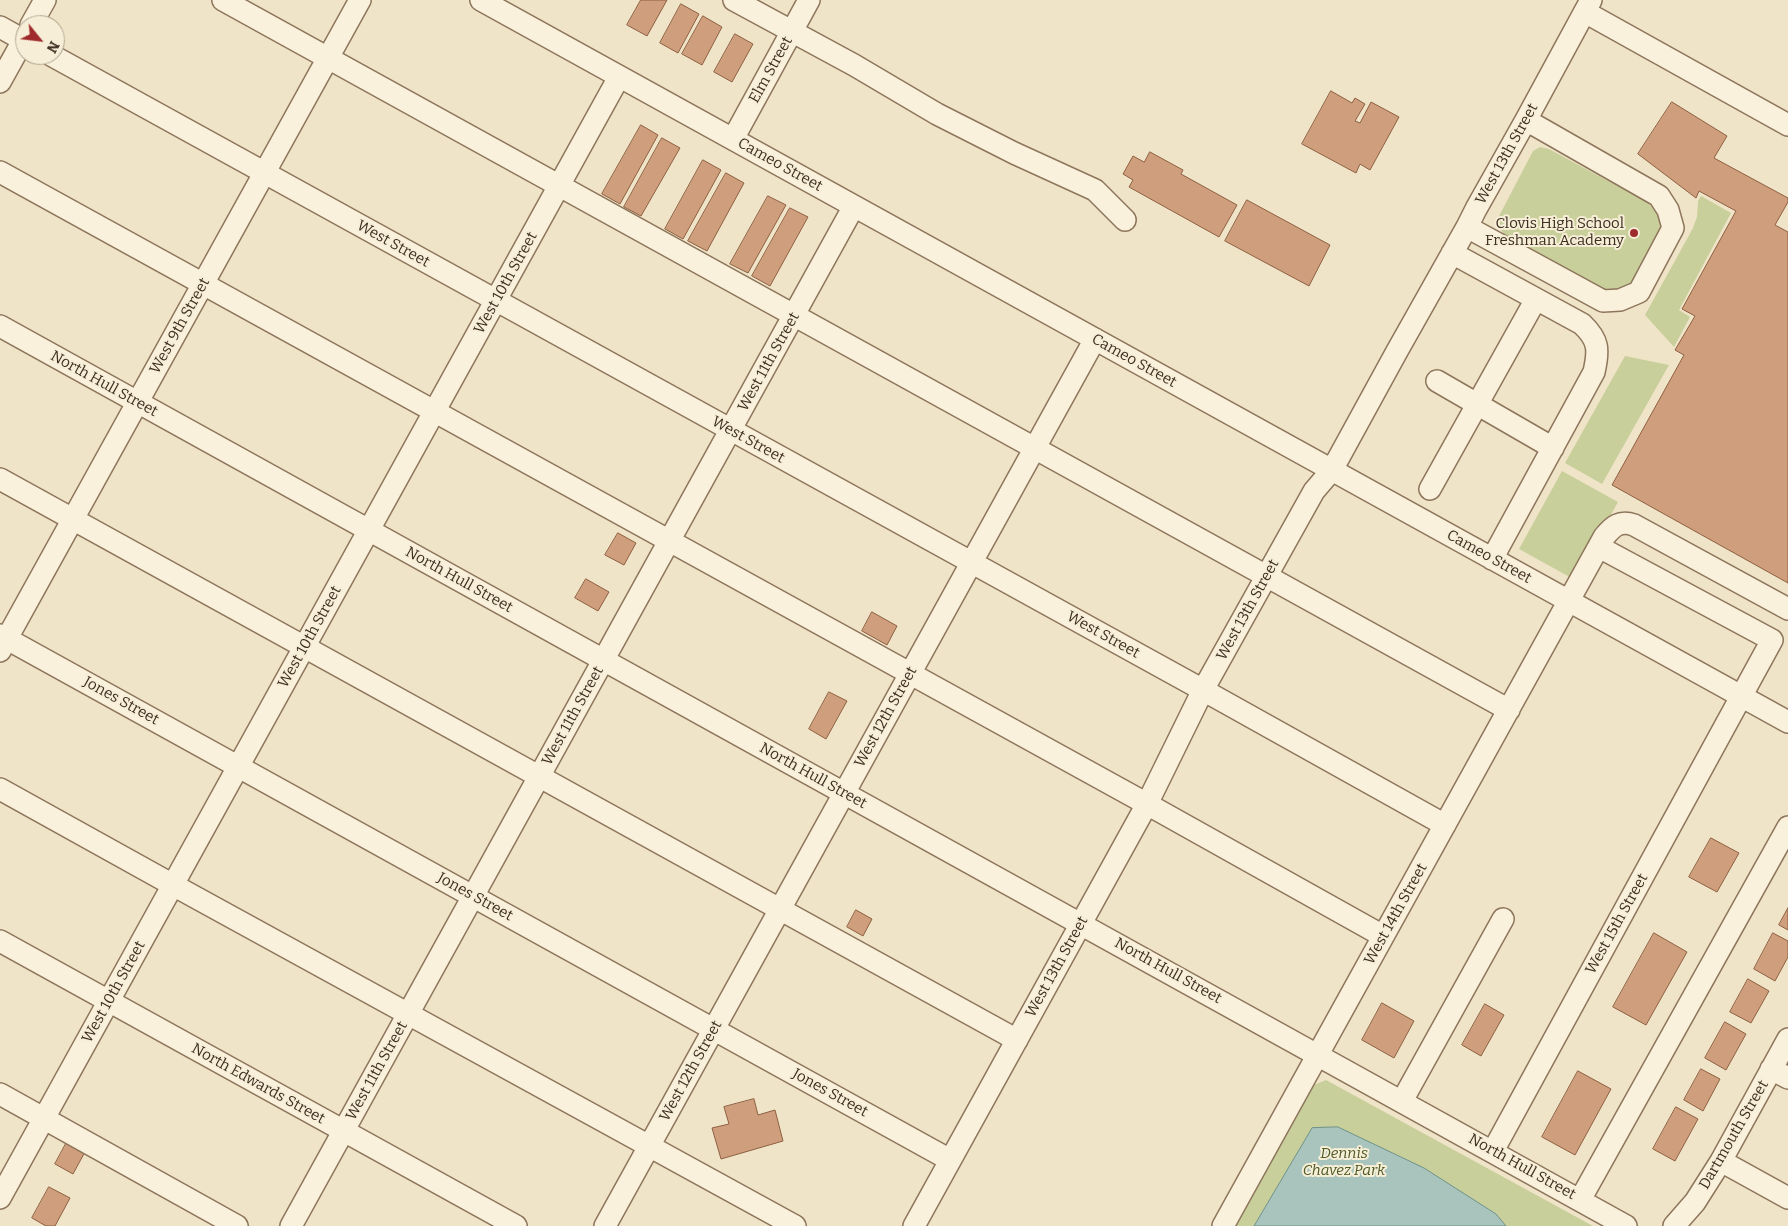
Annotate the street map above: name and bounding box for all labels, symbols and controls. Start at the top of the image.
north arrow [15,15,65,65]
street label: Elm Street [745,34,797,106]
text: N [43,38,63,56]
street label: West 13th Street [1472,100,1542,208]
street label: Cameo Street [735,134,825,196]
place label: Clovis High School Freshman Academy [1485,215,1624,250]
street label: West Street [353,217,433,271]
marker: Clovis High School Freshman Academy [1628,227,1640,239]
street label: West 10th Street [471,229,541,337]
street label: West 9th Street [146,275,214,377]
street label: West 11th Street [734,309,804,415]
street label: Cameo Street [1089,330,1179,392]
street label: North Hull Street [47,347,161,421]
street label: West Street [708,413,788,467]
street label: Cameo Street [1444,526,1534,588]
street label: North Hull Street [402,543,516,617]
street label: West 13th Street [1213,556,1283,664]
street label: West 10th Street [275,583,345,691]
street label: West Street [1063,608,1143,662]
street label: West 11th Street [538,663,608,769]
street label: West 12th Street [851,664,921,770]
street label: Jones Street [80,673,162,729]
street label: North Hull Street [756,739,870,813]
street label: West 14th Street [1361,860,1431,968]
street label: Jones Street [434,869,516,925]
street label: West 15th Street [1582,871,1652,977]
street label: West 13th Street [1022,913,1092,1021]
street label: North Hull Street [1111,934,1225,1008]
street label: West 10th Street [79,938,149,1046]
street label: West 11th Street [342,1018,412,1124]
street label: West 12th Street [656,1018,726,1124]
street label: North Edwards Street [188,1040,328,1128]
street label: Jones Street [789,1065,871,1121]
street label: Dartmouth Street [1695,1077,1773,1193]
street label: North Hull Street [1465,1130,1579,1204]
park label: Dennis Chavez Park [1303,1145,1385,1180]

